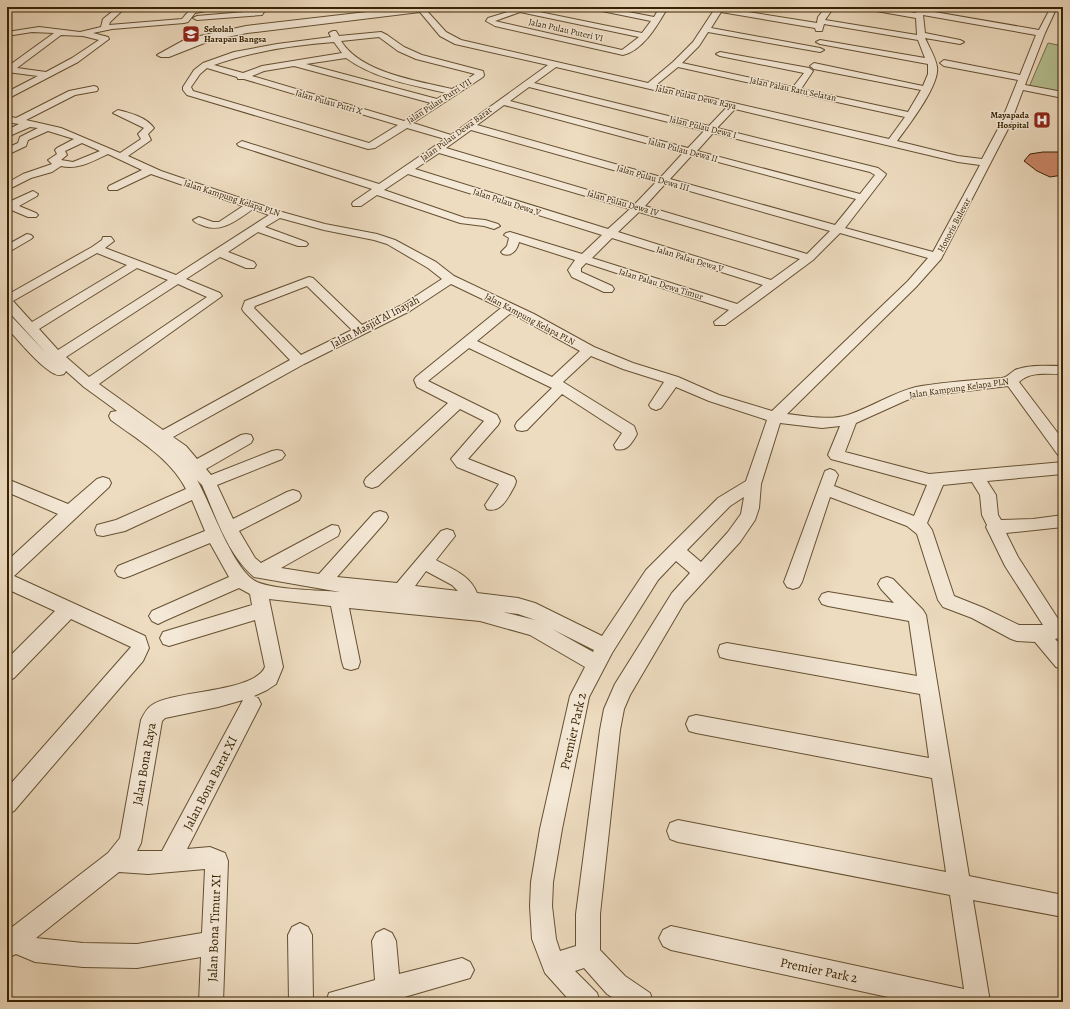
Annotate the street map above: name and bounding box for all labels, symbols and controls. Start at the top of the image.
street label: Jalan Pulau Puteri VI [528,16,604,44]
place label: Sekolah Harapan Bangsa [204,23,267,45]
school or university icon: Sekolah Harapan Bangsa [181,24,201,44]
street label: Jalan Palau Ratu Selatan [749,74,837,104]
street label: Jalan Pulau Putri VII [404,75,474,127]
street label: Jalan Pulau Dewa Raya [654,82,738,112]
street label: Jalan Pulau Putri X [294,87,364,117]
street label: Jalan Pulau Dewa Barat [418,104,494,164]
place label: Mayapada Hospital [991,109,1030,131]
hospital icon: Mayapada Hospital [1032,110,1052,130]
street label: Jalan Pulau Dewa I [668,113,738,141]
street label: Jalan Pulau Dewa II [647,135,719,165]
street label: Jalan Pulau Dewa III [615,162,691,194]
street label: Jalan Kampung Kelapa PLN [182,177,282,219]
street label: Jalan Pulau Dewa V [471,185,543,219]
street label: Jalan Pulau Dewa IV [586,187,661,219]
street label: Honoris Bulevar [935,195,974,254]
street label: Jalan Palau Dewa V [655,243,726,275]
street label: Jalan Palau Dewa Timur [617,265,705,303]
street label: Jalan Kampung Kelapa PLN [483,290,578,348]
street label: Jalan Masjid Al Inayah [328,292,422,352]
street label: Jalan Kampung Kelapa PLN [908,375,1010,401]
street label: Premier Park 2 [556,691,590,771]
street label: Jalan Bona Raya [128,721,160,807]
street label: Jalan Bona Barat XI [179,733,241,833]
street label: Jalan Bona Timur XI [204,874,224,982]
street label: Premier Park 2 [779,954,859,986]

